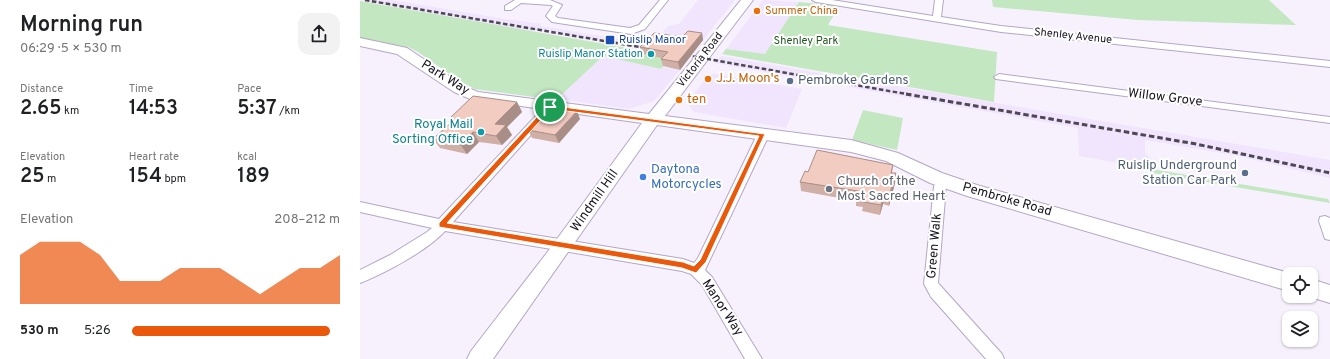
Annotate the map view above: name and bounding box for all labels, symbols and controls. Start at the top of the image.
place label: Summer China [765,4,838,18]
marker: Summer China [752,6,762,16]
text: Morning run [20,12,143,39]
button: share [298,13,340,55]
street label: Shenley Avenue [1033,25,1113,47]
street label: Victoria Road [674,30,726,90]
place label: Ruislip Manor [619,33,687,47]
marker: Ruislip Manor [604,34,616,46]
park label: Shenley Park [774,34,839,48]
text: 06:29 · 5 × 530 m [20,41,122,57]
place label: Ruislip Manor Station [538,47,643,61]
marker: Ruislip Manor Station [646,49,656,59]
street label: Park Way [418,57,472,99]
place label: J.J. Moon's [716,71,780,87]
place label: Pembroke Gardens [798,73,909,89]
marker: J.J. Moon's [703,74,713,84]
marker: Pembroke Gardens [785,76,795,86]
text: Distance [20,82,63,96]
text: Time [129,82,153,96]
text: Pace [237,82,262,96]
street label: Willow Grove [1127,85,1203,111]
pin [533,90,567,124]
place label: ten [687,92,706,108]
marker: ten [674,95,684,105]
text: 2.65 [20,96,61,122]
text: 14:53 [129,96,178,122]
text: 5:37 [237,96,277,122]
icon: arrive [539,96,561,118]
text: km [61,104,79,118]
text: /km [277,104,300,118]
place label: Royal Mail Sorting Office [392,117,473,148]
marker: Royal Mail Sorting Office [476,127,486,137]
text: Elevation [20,150,65,164]
text: Heart rate [129,150,179,164]
text: kcal [237,150,257,164]
place label: Ruislip Underground Station Car Park [1117,158,1237,189]
place label: Daytona Motorcycles [651,162,722,193]
text: 25 [20,164,45,190]
text: 154 [129,164,162,190]
text: 189 [237,164,270,190]
street label: Windmill Hill [568,167,622,235]
marker: Ruislip Underground Station Car Park [1240,168,1250,178]
text: m [45,172,56,186]
text: bpm [162,172,186,186]
marker: Daytona Motorcycles [638,172,648,182]
place label: Church of the Most Sacred Heart [837,174,946,205]
street label: Pembroke Road [960,180,1054,220]
marker: Church of the Most Sacred Heart [824,184,834,194]
text: Elevation [20,212,73,228]
text: 208–212 m [274,212,340,228]
street label: Green Walk [924,212,946,280]
map controls [1282,267,1318,347]
button: locate [1282,267,1318,303]
street label: Manor Way [698,277,746,339]
button: layers [1282,311,1318,347]
text: 530 m [20,323,59,339]
text: 5:26 [84,323,111,339]

